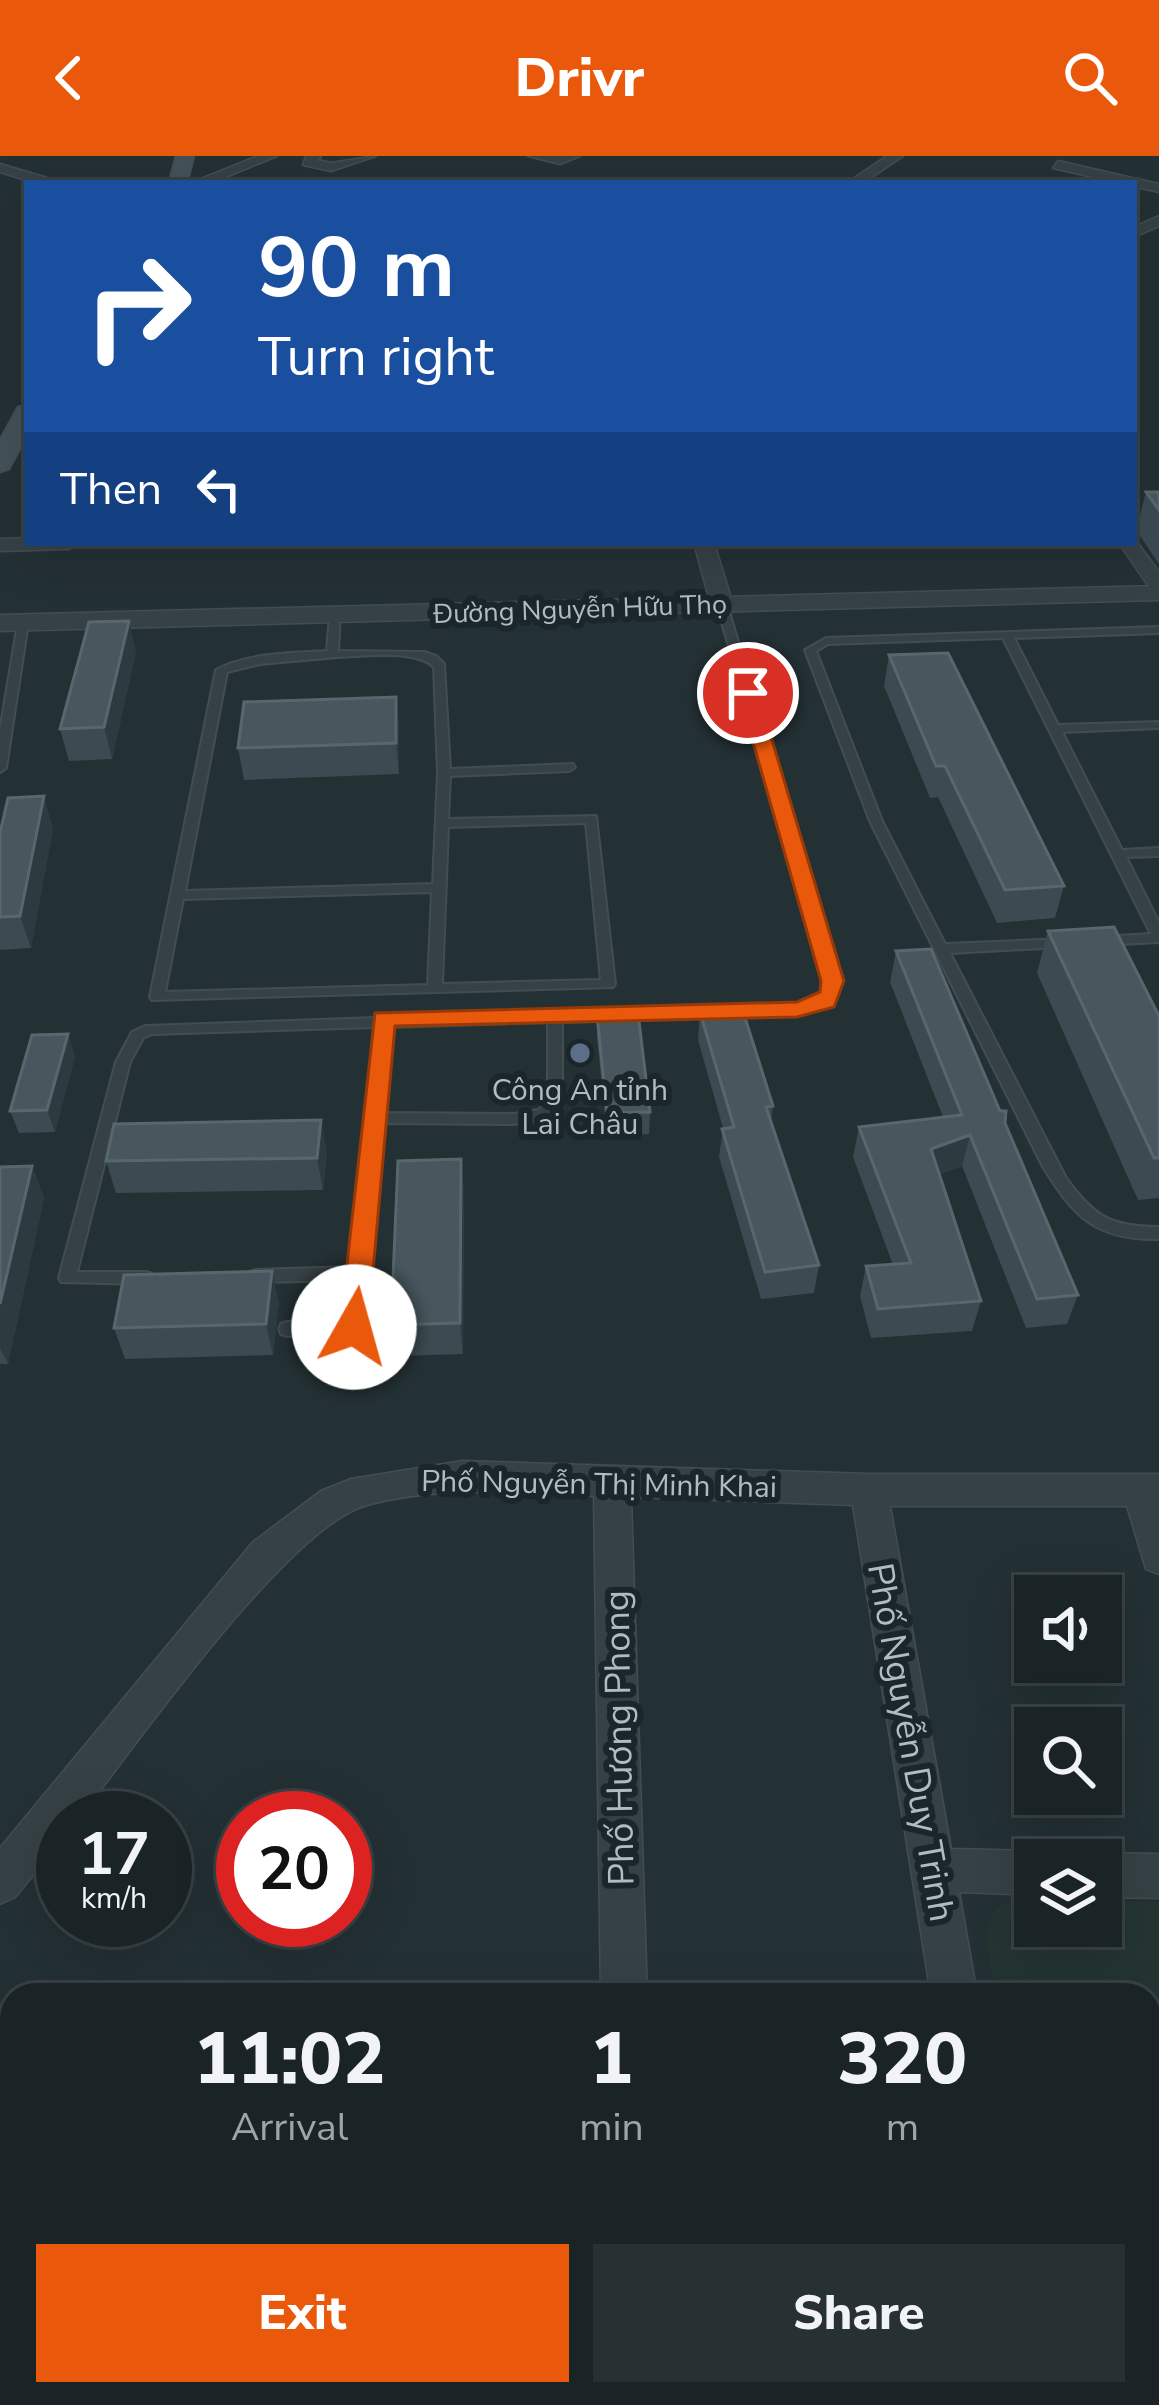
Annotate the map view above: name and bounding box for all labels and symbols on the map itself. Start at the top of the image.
street label: Đường Nguyễn Hữu Thọ [431,586,728,633]
pin [697,642,799,744]
marker: Công An tỉnh Lai Châu [567,1040,593,1066]
place label: Công An tỉnh Lai Châu [492,1070,668,1145]
position arrow [291,1264,417,1390]
street label: Phố Nguyễn Thị Minh Khai [421,1461,777,1508]
street label: Phố Nguyễn Duy Trinh [855,1559,966,1925]
street label: Phố Hương Phong [592,1590,647,1886]
speed limit sign: 20 [216,1791,372,1947]

